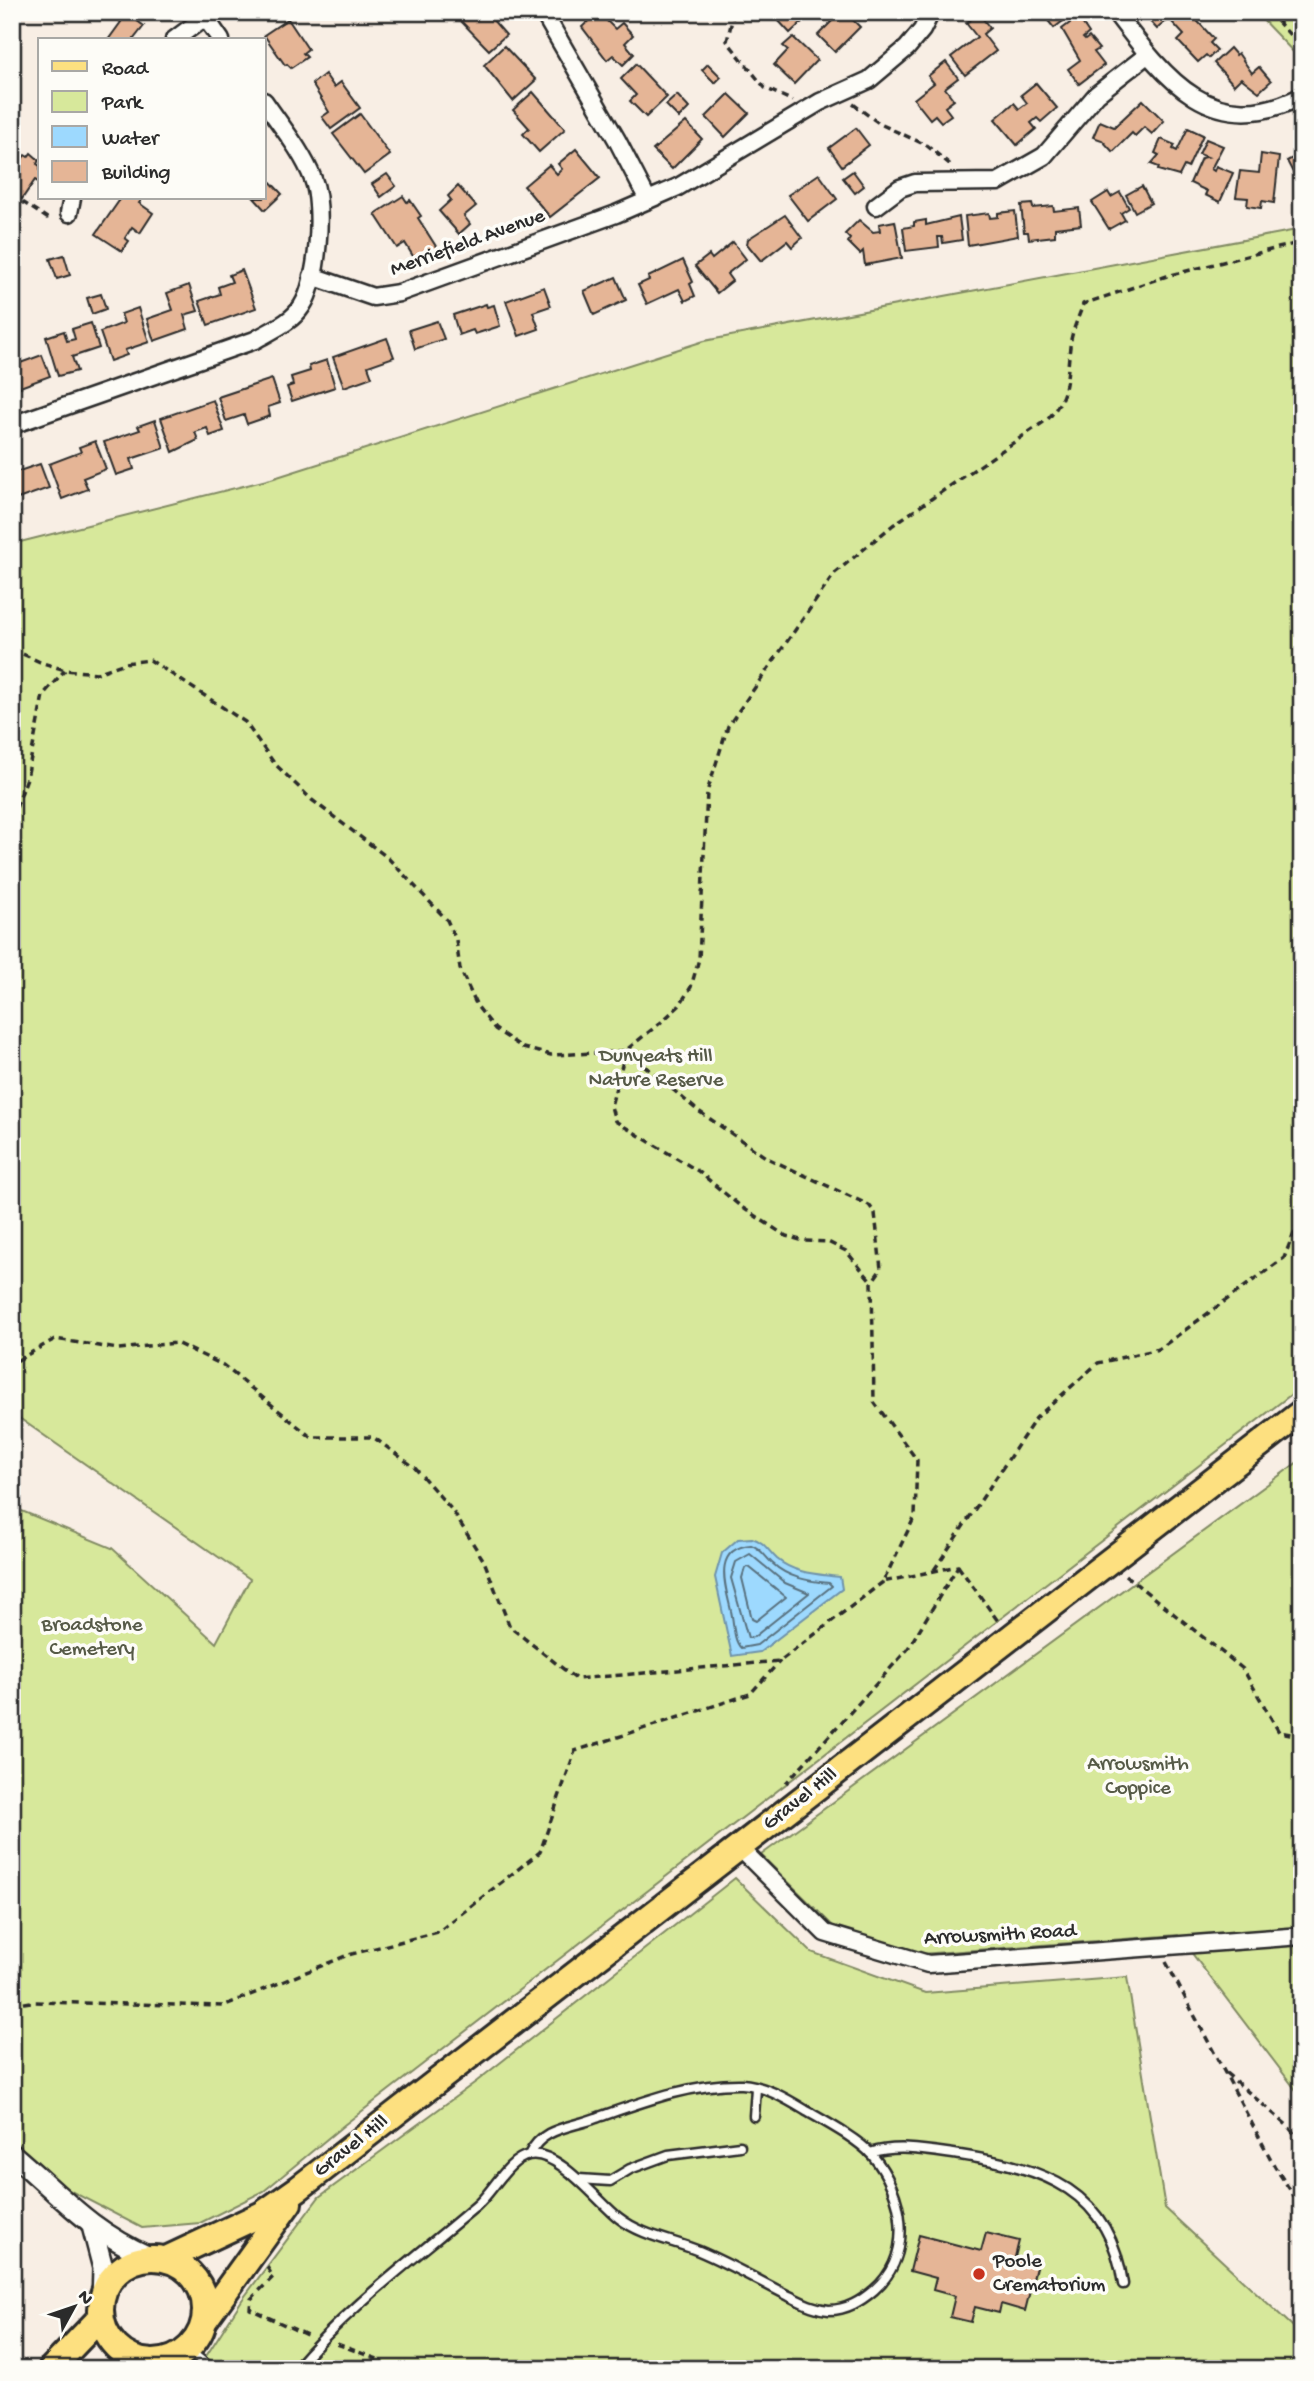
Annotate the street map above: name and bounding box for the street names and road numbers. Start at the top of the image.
street label: Merriefield Avenue [387,204,550,284]
street label: Gravel Hill [759,1763,843,1837]
street label: Arrowsmith Road [923,1919,1078,1952]
street label: Gravel Hill [310,2110,394,2184]

